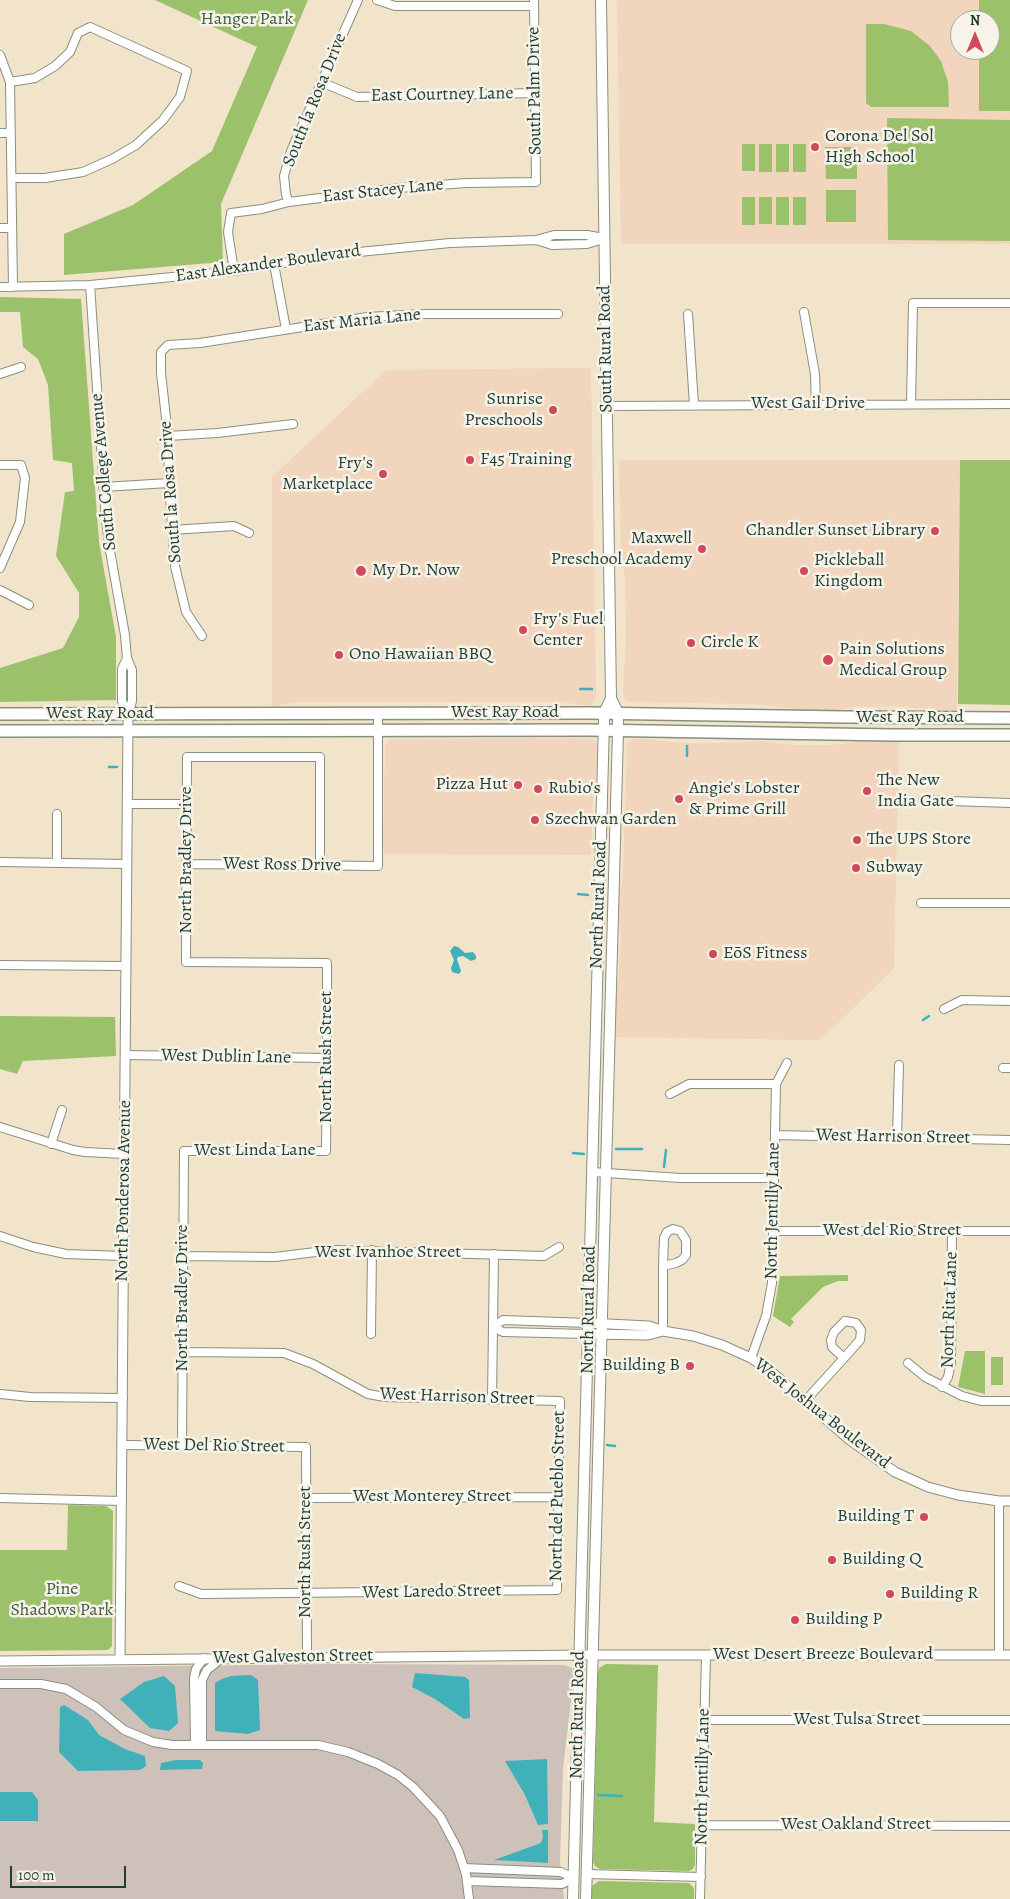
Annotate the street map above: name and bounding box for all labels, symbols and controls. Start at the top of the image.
park label: Hanger Park [201,9,293,31]
north arrow [950,10,1000,60]
text: N [970,11,980,30]
street label: South Palm Drive [523,27,547,155]
street label: South la Rosa Drive [278,30,352,170]
street label: East Courtney Lane [370,83,514,107]
place label: Corona Del Sol High School [825,126,934,168]
marker: Corona Del Sol High School [809,141,821,153]
street label: East Stacey Lane [321,174,445,208]
street label: East Alexander Boulevard [174,240,362,288]
street label: South Rural Road [594,285,618,413]
street label: East Maria Lane [302,304,422,338]
place label: Sunrise Preschools [464,389,543,432]
street label: South College Avenue [86,392,122,552]
street label: West Gail Drive [751,393,865,415]
marker: Sunrise Preschools [547,404,559,416]
street label: South la Rosa Drive [155,420,187,564]
place label: F45 Training [480,449,572,471]
place label: Fry's Marketplace [282,453,373,496]
marker: F45 Training [464,454,476,466]
marker: Fry's Marketplace [377,468,389,480]
place label: Chandler Sunset Library [746,520,925,542]
marker: Chandler Sunset Library [929,525,941,537]
place label: Maxwell Preschool Academy [551,528,692,570]
marker: Maxwell Preschool Academy [696,543,708,555]
place label: Pickleball Kingdom [814,550,884,592]
place label: My Dr. Now [372,560,460,582]
marker: My Dr. Now [354,564,368,578]
marker: Pickleball Kingdom [798,565,810,577]
place label: Fry's Fuel Center [533,609,604,652]
marker: Fry's Fuel Center [517,624,529,636]
place label: Circle K [701,632,759,654]
marker: Circle K [685,637,697,649]
place label: Pain Solutions Medical Group [839,639,947,682]
place label: Ono Hawaiian BBQ [349,644,492,666]
marker: Ono Hawaiian BBQ [333,649,345,661]
marker: Pain Solutions Medical Group [821,653,835,667]
street label: West Ray Road [451,702,559,724]
street label: West Ray Road [46,703,154,725]
street label: West Ray Road [856,707,964,729]
place label: The New India Gate [877,770,954,812]
place label: Pizza Hut [435,774,508,796]
place label: Rubio's [548,778,601,800]
place label: Angie's Lobster & Prime Grill [689,778,800,821]
marker: Pizza Hut [512,779,524,791]
marker: Rubio's [532,783,544,795]
marker: The New India Gate [861,785,873,797]
street label: North Bradley Drive [176,786,198,934]
marker: Angie's Lobster & Prime Grill [673,793,685,805]
place label: Szechwan Garden [545,809,677,831]
marker: Szechwan Garden [529,814,541,826]
place label: The UPS Store [867,829,971,851]
marker: The UPS Store [851,834,863,846]
street label: North Rural Road [586,841,612,969]
street label: West Ross Drive [223,853,341,877]
place label: Subway [866,857,923,879]
marker: Subway [850,862,862,874]
place label: EōS Fitness [723,943,808,965]
marker: EōS Fitness [707,948,719,960]
street label: North Rush Street [316,991,338,1123]
street label: West Dublin Lane [161,1045,291,1069]
street label: North Ponderosa Avenue [112,1100,136,1282]
street label: West Harrison Street [816,1125,970,1149]
street label: West Linda Lane [194,1140,316,1162]
street label: North Jentilly Lane [761,1142,785,1280]
street label: West del Rio Street [823,1220,961,1242]
street label: North Bradley Drive [172,1224,194,1372]
street label: West Ivanhoe Street [315,1242,461,1264]
street label: North Rural Road [577,1246,601,1374]
street label: North Rita Lane [937,1251,963,1369]
street label: West Joshua Boulevard [750,1354,894,1474]
place label: Building B [602,1355,680,1377]
marker: Building B [684,1360,696,1372]
street label: West Harrison Street [379,1384,535,1410]
street label: North del Pueblo Street [546,1410,570,1582]
street label: West Del Rio Street [143,1434,285,1458]
street label: North Rush Street [295,1486,317,1618]
street label: West Monterey Street [353,1486,511,1508]
place label: Building T [837,1506,914,1528]
marker: Building T [918,1511,930,1523]
place label: Building Q [842,1549,922,1571]
marker: Building Q [826,1554,838,1566]
park label: Pine Shadows Park [11,1579,113,1622]
street label: West Laredo Street [362,1580,502,1604]
place label: Building R [900,1583,978,1605]
marker: Building R [884,1588,896,1600]
place label: Building P [805,1609,882,1631]
marker: Building P [789,1614,801,1626]
street label: West Desert Breeze Boulevard [713,1644,933,1666]
street label: West Galveston Street [213,1645,373,1669]
street label: North Rural Road [566,1651,590,1779]
street label: North Jentilly Lane [691,1708,715,1846]
street label: West Tulsa Street [793,1709,921,1731]
street label: West Oakland Street [781,1814,931,1836]
scale bar [12,1856,129,1888]
text: 100 m [18,1865,55,1885]

